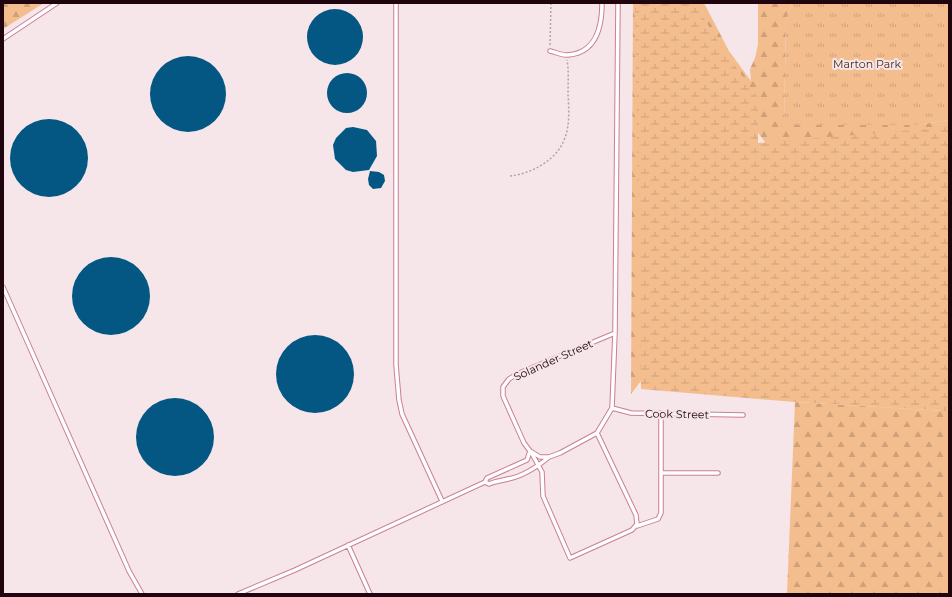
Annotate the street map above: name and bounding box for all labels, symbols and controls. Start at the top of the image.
park label: Marton Park [833,57,902,71]
street label: Solander Street [511,336,595,384]
street label: Cook Street [645,406,710,422]

